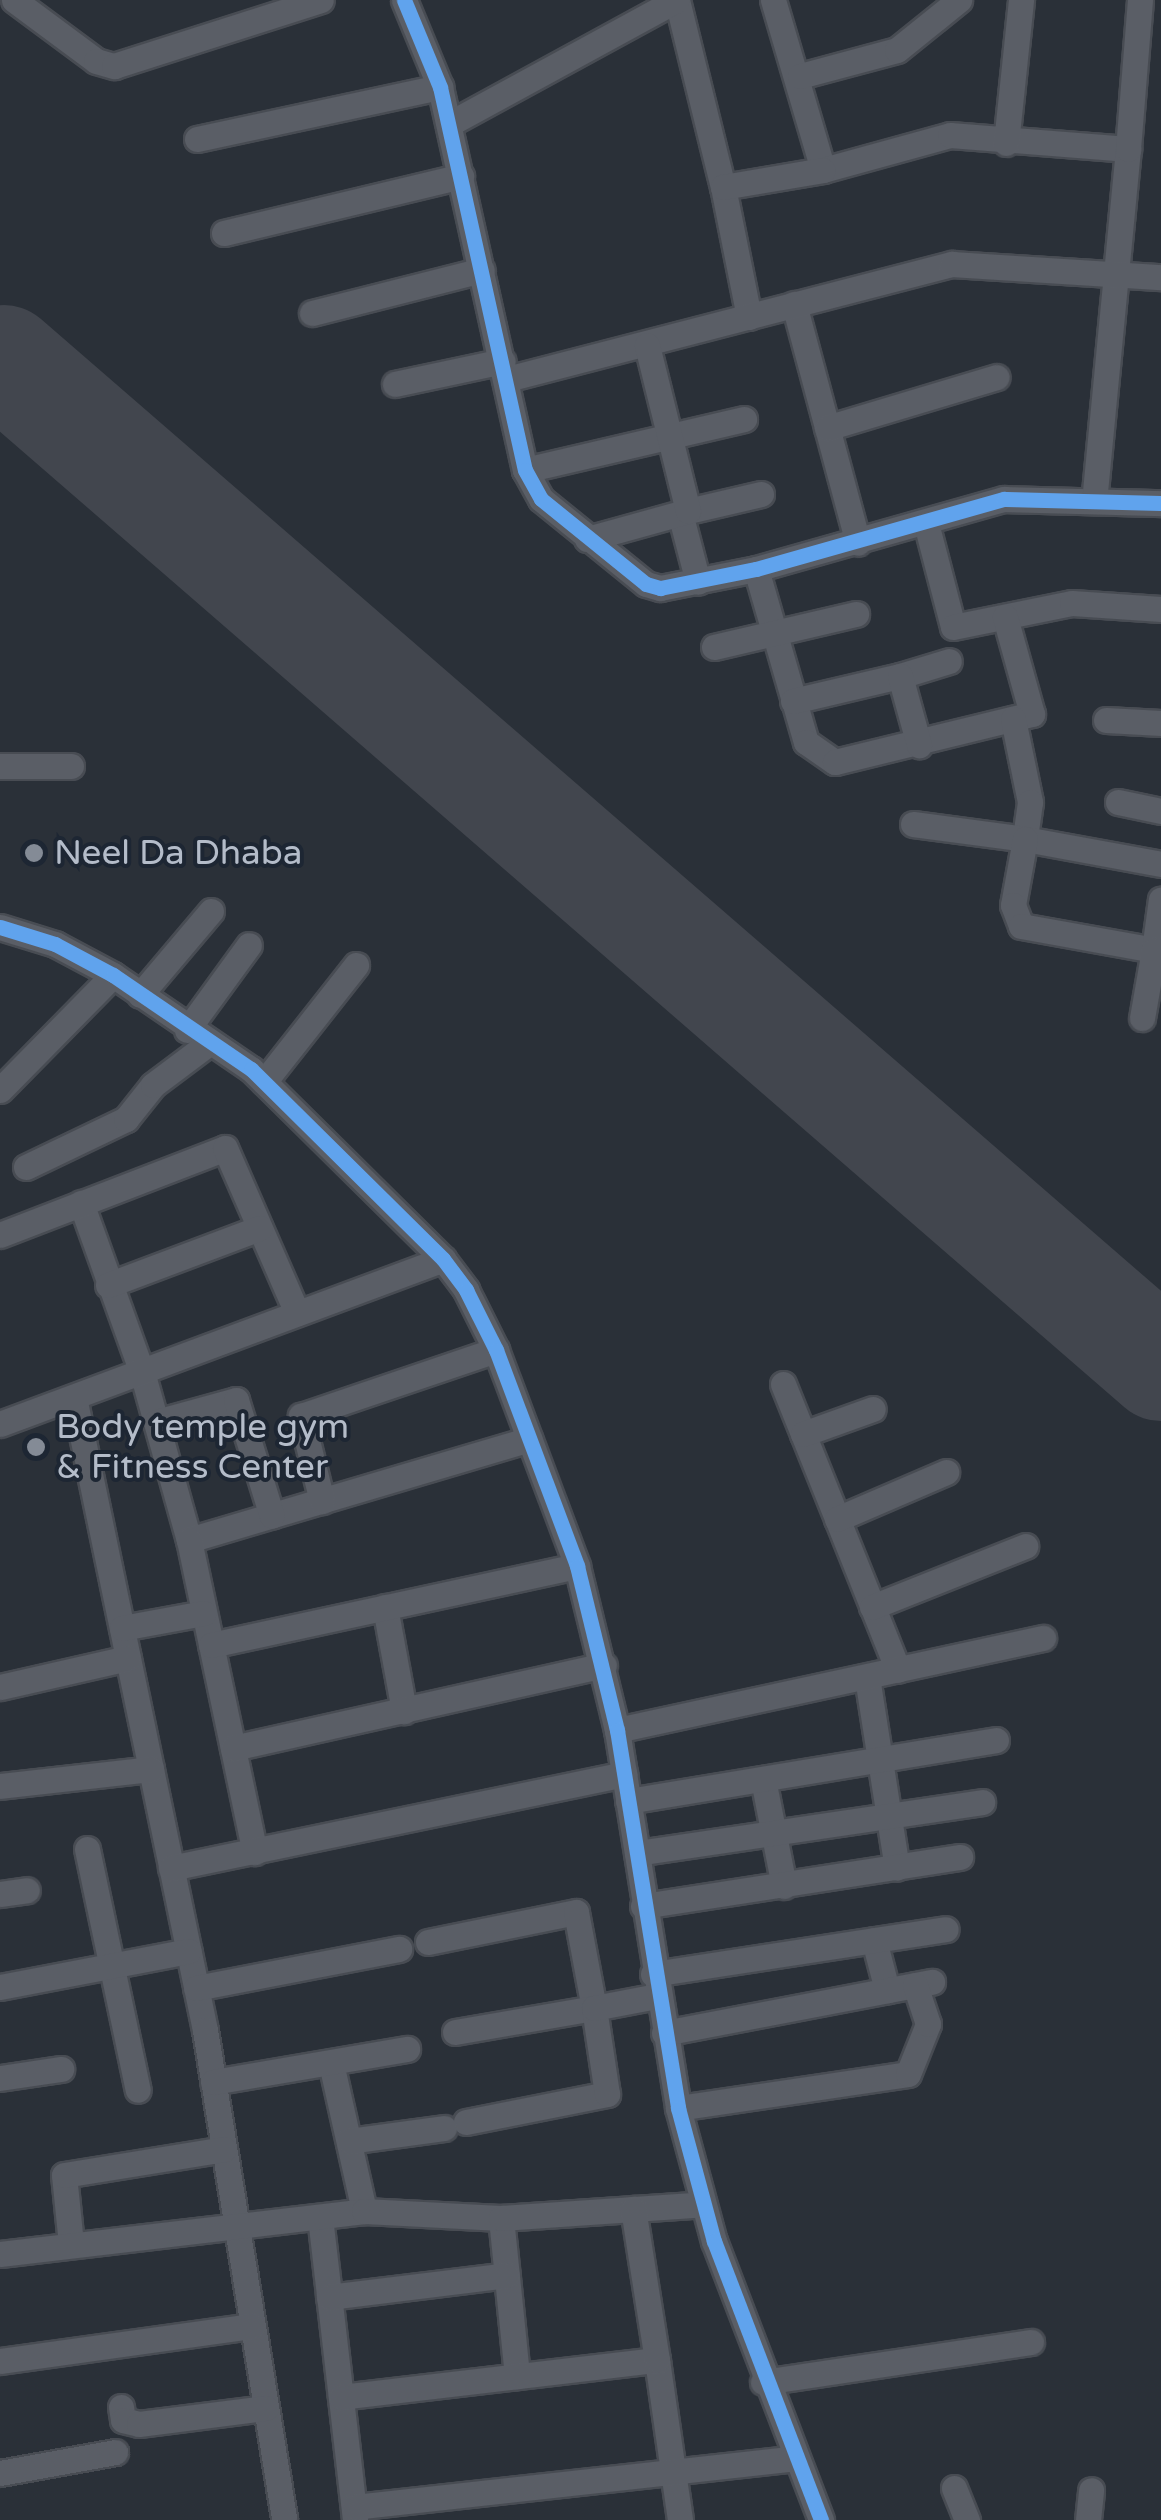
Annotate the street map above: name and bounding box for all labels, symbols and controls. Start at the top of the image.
place label: Neel Da Dhaba [54,832,302,874]
marker: Neel Da Dhaba [23,842,45,864]
place label: Body temple gym & Fitness Center [56,1406,349,1488]
marker: Body temple gym & Fitness Center [25,1436,47,1458]

